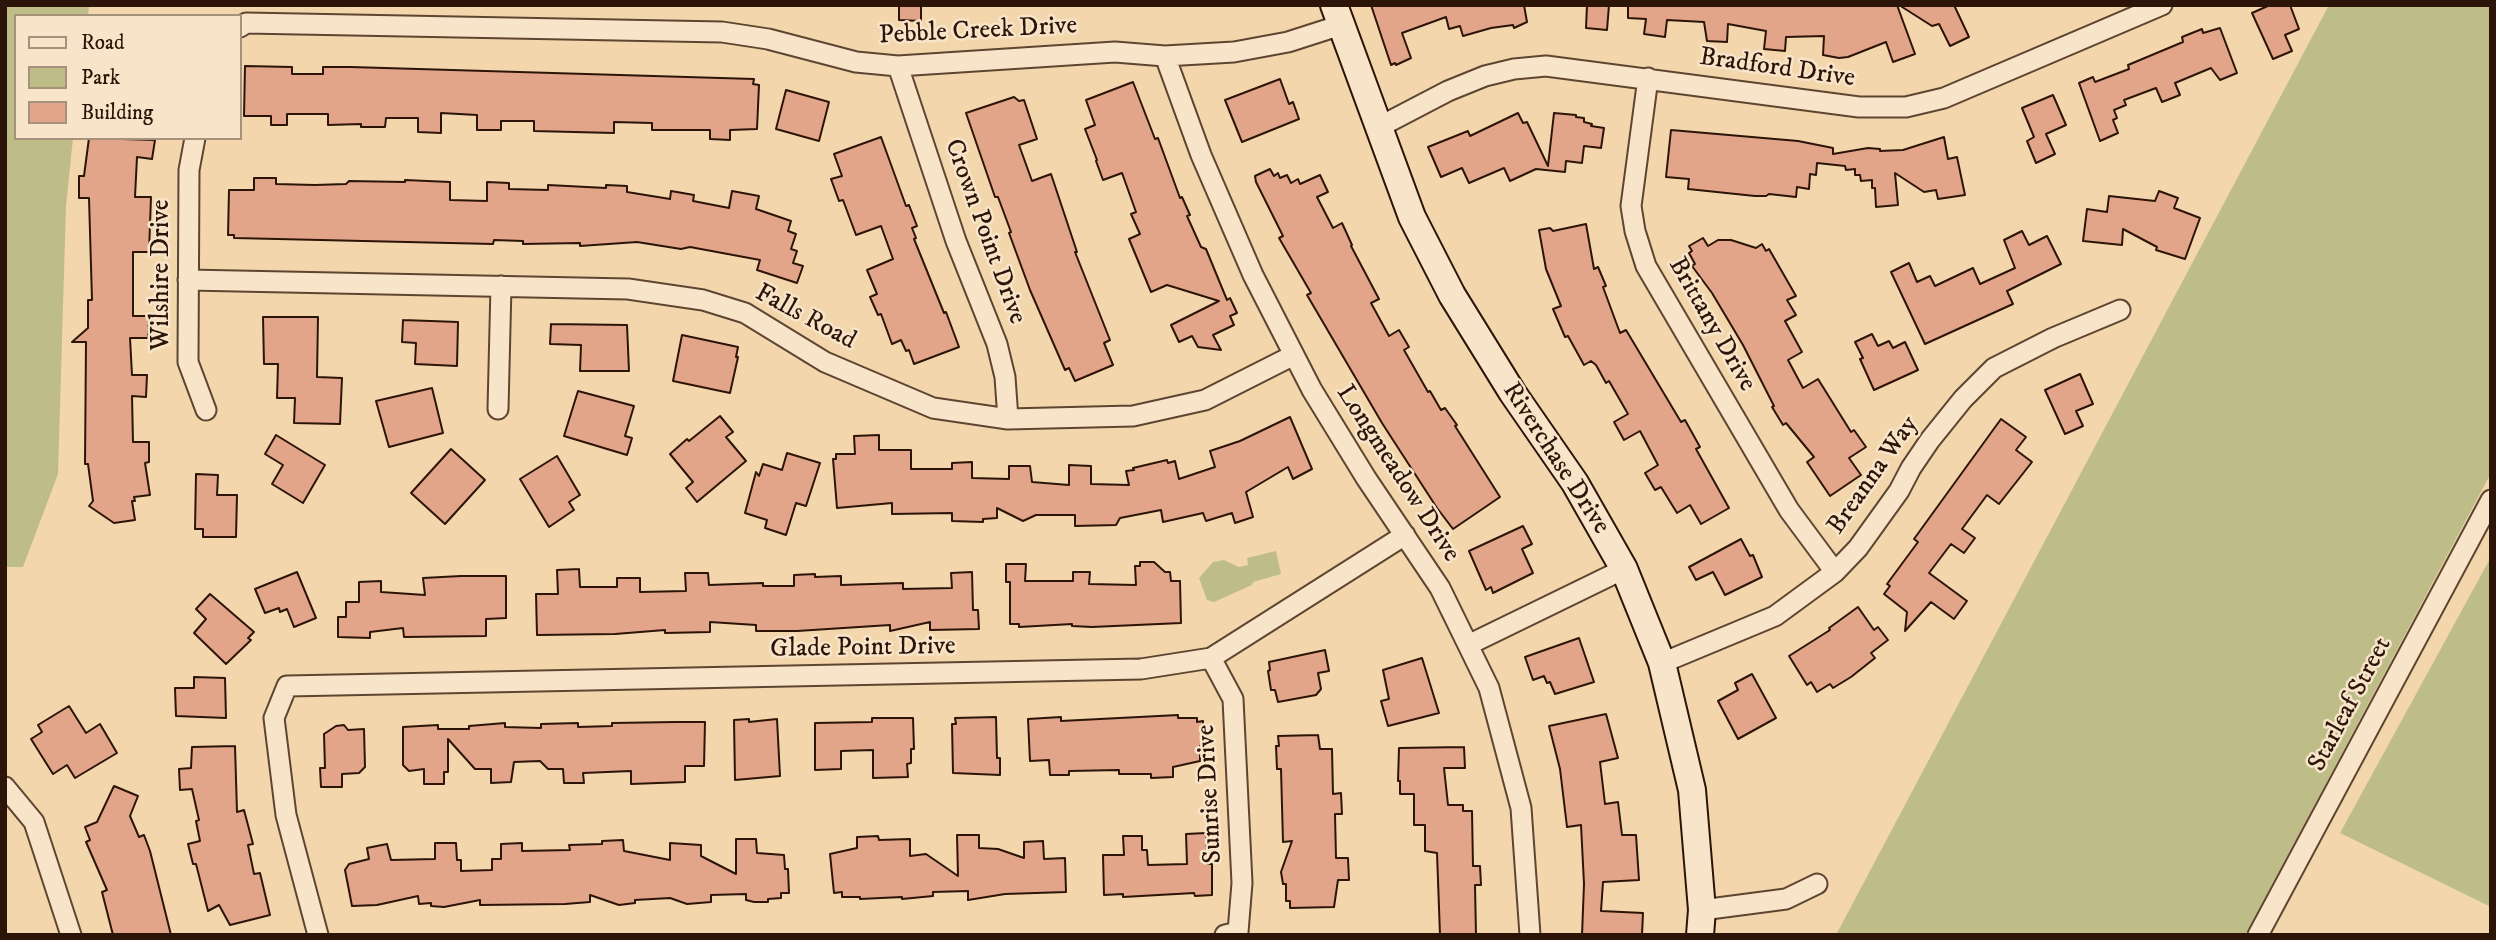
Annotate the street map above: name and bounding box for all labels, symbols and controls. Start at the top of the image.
street label: Pebble Creek Drive [878,11,1078,53]
legend [14,14,242,140]
text: Road [81,30,125,56]
street label: Bradford Drive [1697,43,1857,95]
text: Park [81,65,120,91]
text: Building [81,100,153,126]
street label: Crown Point Drive [936,135,1032,329]
street label: Wilshire Drive [147,199,179,351]
street label: Brittany Drive [1660,252,1762,398]
street label: Falls Road [749,278,861,358]
street label: Riverchase Drive [1494,377,1616,541]
street label: Longmeadow Drive [1328,380,1466,568]
street label: Breanna Way [1822,411,1926,541]
street label: Glade Point Drive [770,632,956,666]
street label: Starleaf Street [2303,633,2399,777]
street label: Sunrise Drive [1192,724,1230,864]

